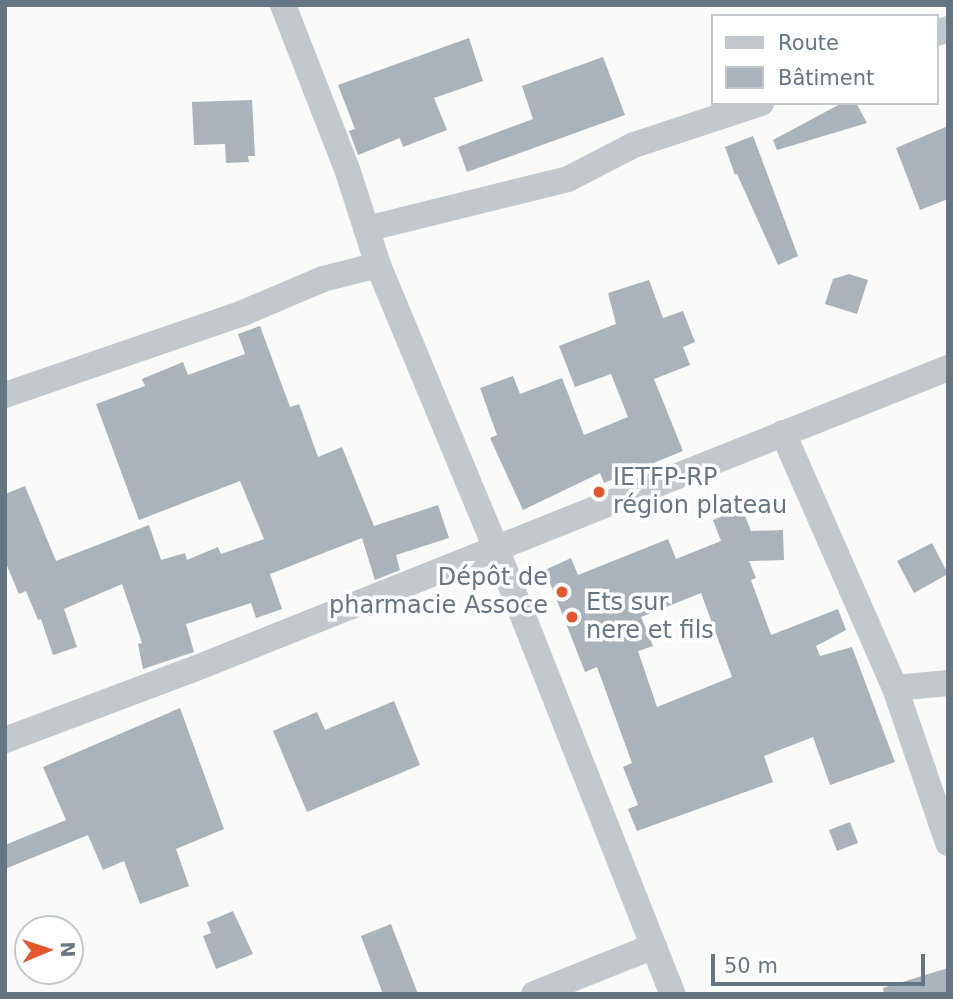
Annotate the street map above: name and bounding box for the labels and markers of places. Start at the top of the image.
place label: IETFP-RP région plateau [613,464,787,520]
marker: IETFP-RP région plateau [591,484,607,500]
place label: Dépôt de pharmacie Assoce [329,564,548,620]
marker: Dépôt de pharmacie Assoce [554,584,570,600]
place label: Ets sur nere et fils [586,589,714,645]
marker: Ets sur nere et fils [564,609,580,625]

